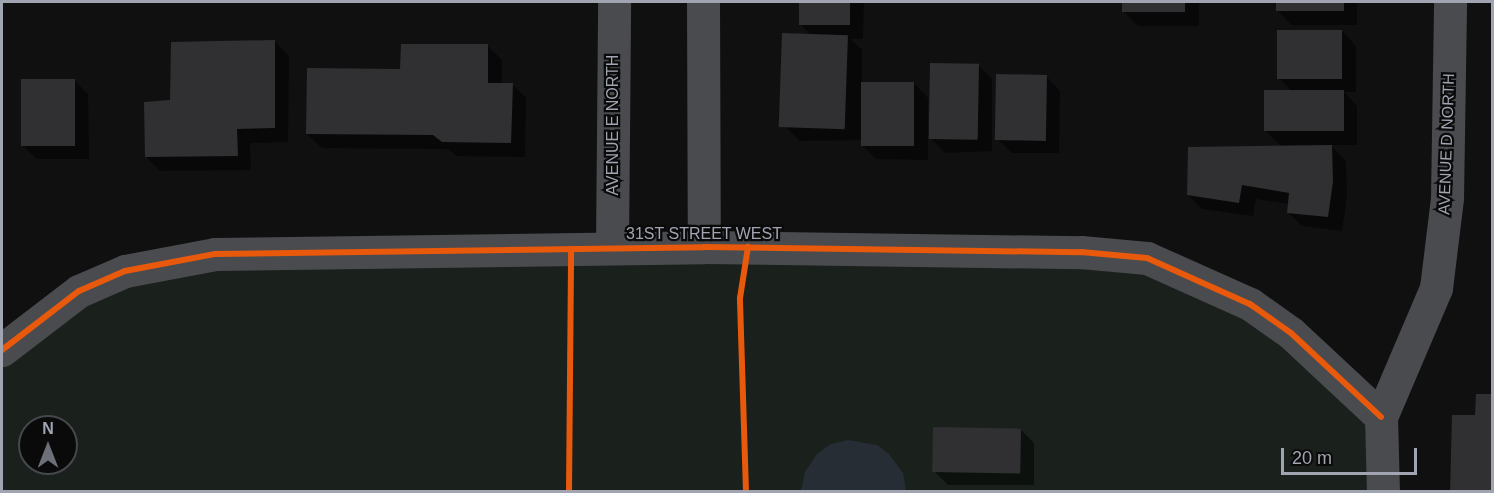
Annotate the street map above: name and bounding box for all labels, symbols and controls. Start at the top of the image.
street label: AVENUE E NORTH [603,55,623,195]
street label: AVENUE D NORTH [1435,73,1459,215]
street label: 31ST STREET WEST [626,224,782,244]
north arrow [18,415,78,475]
text: N [42,420,54,437]
scale bar [1284,436,1420,474]
text: 20 m [1292,448,1332,468]

